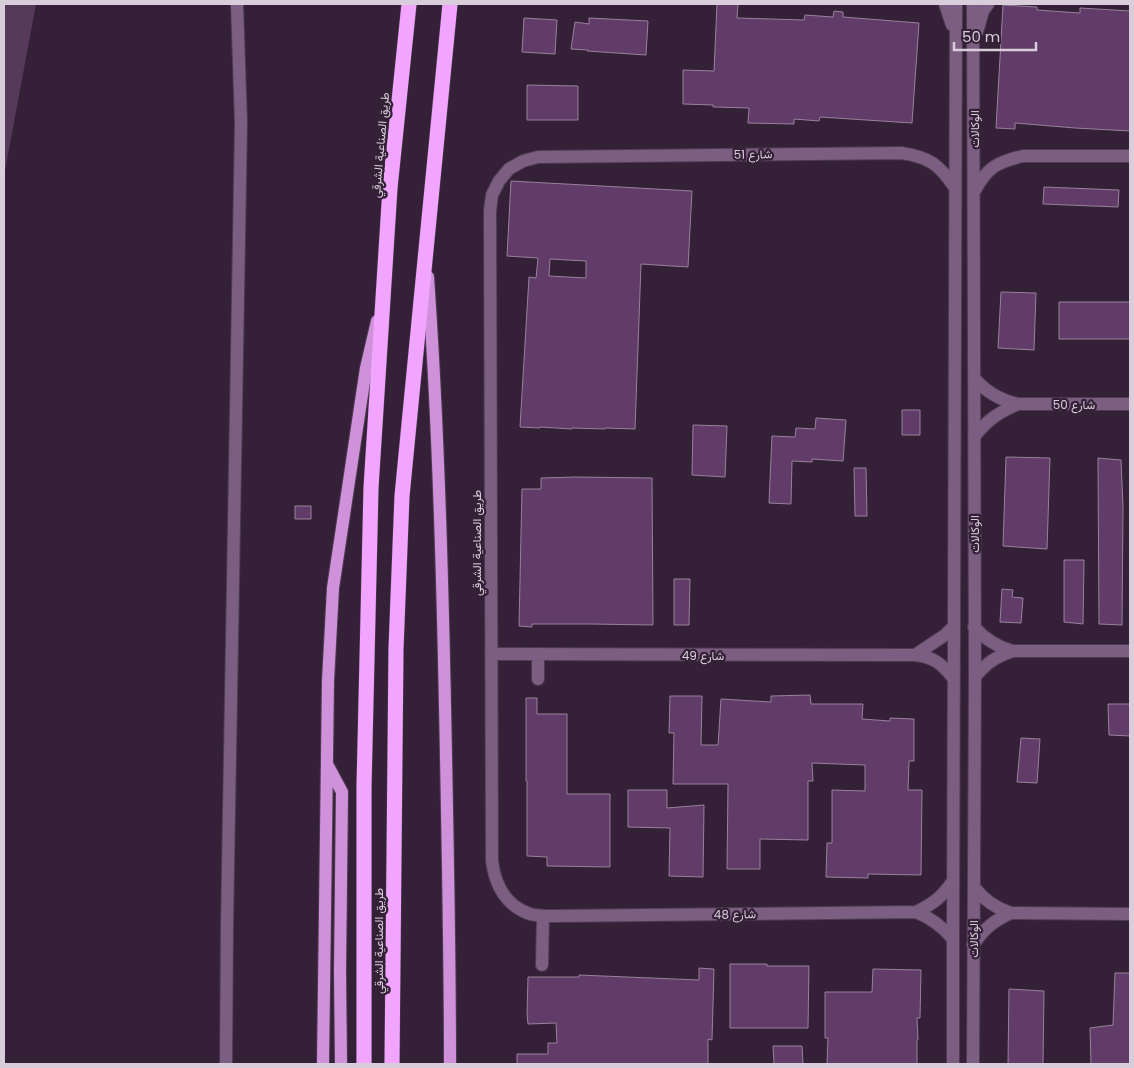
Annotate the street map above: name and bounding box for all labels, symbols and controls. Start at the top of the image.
scale bar [954,20,1036,52]
text: 50 m [962,26,1000,47]
street label: طريق الصناعية الشرقي [367,91,395,199]
street label: الوكالات [966,110,983,148]
street label: شارع 51 [733,145,773,164]
street label: شارع 50 [1053,396,1095,414]
street label: طريق الصناعية الشرقي [468,490,487,596]
street label: الوكالات [966,515,983,553]
street label: شارع 49 [682,647,724,665]
street label: طريق الصناعية الشرقي [370,888,389,994]
street label: شارع 48 [714,905,756,924]
street label: الوكالات [965,920,982,958]

